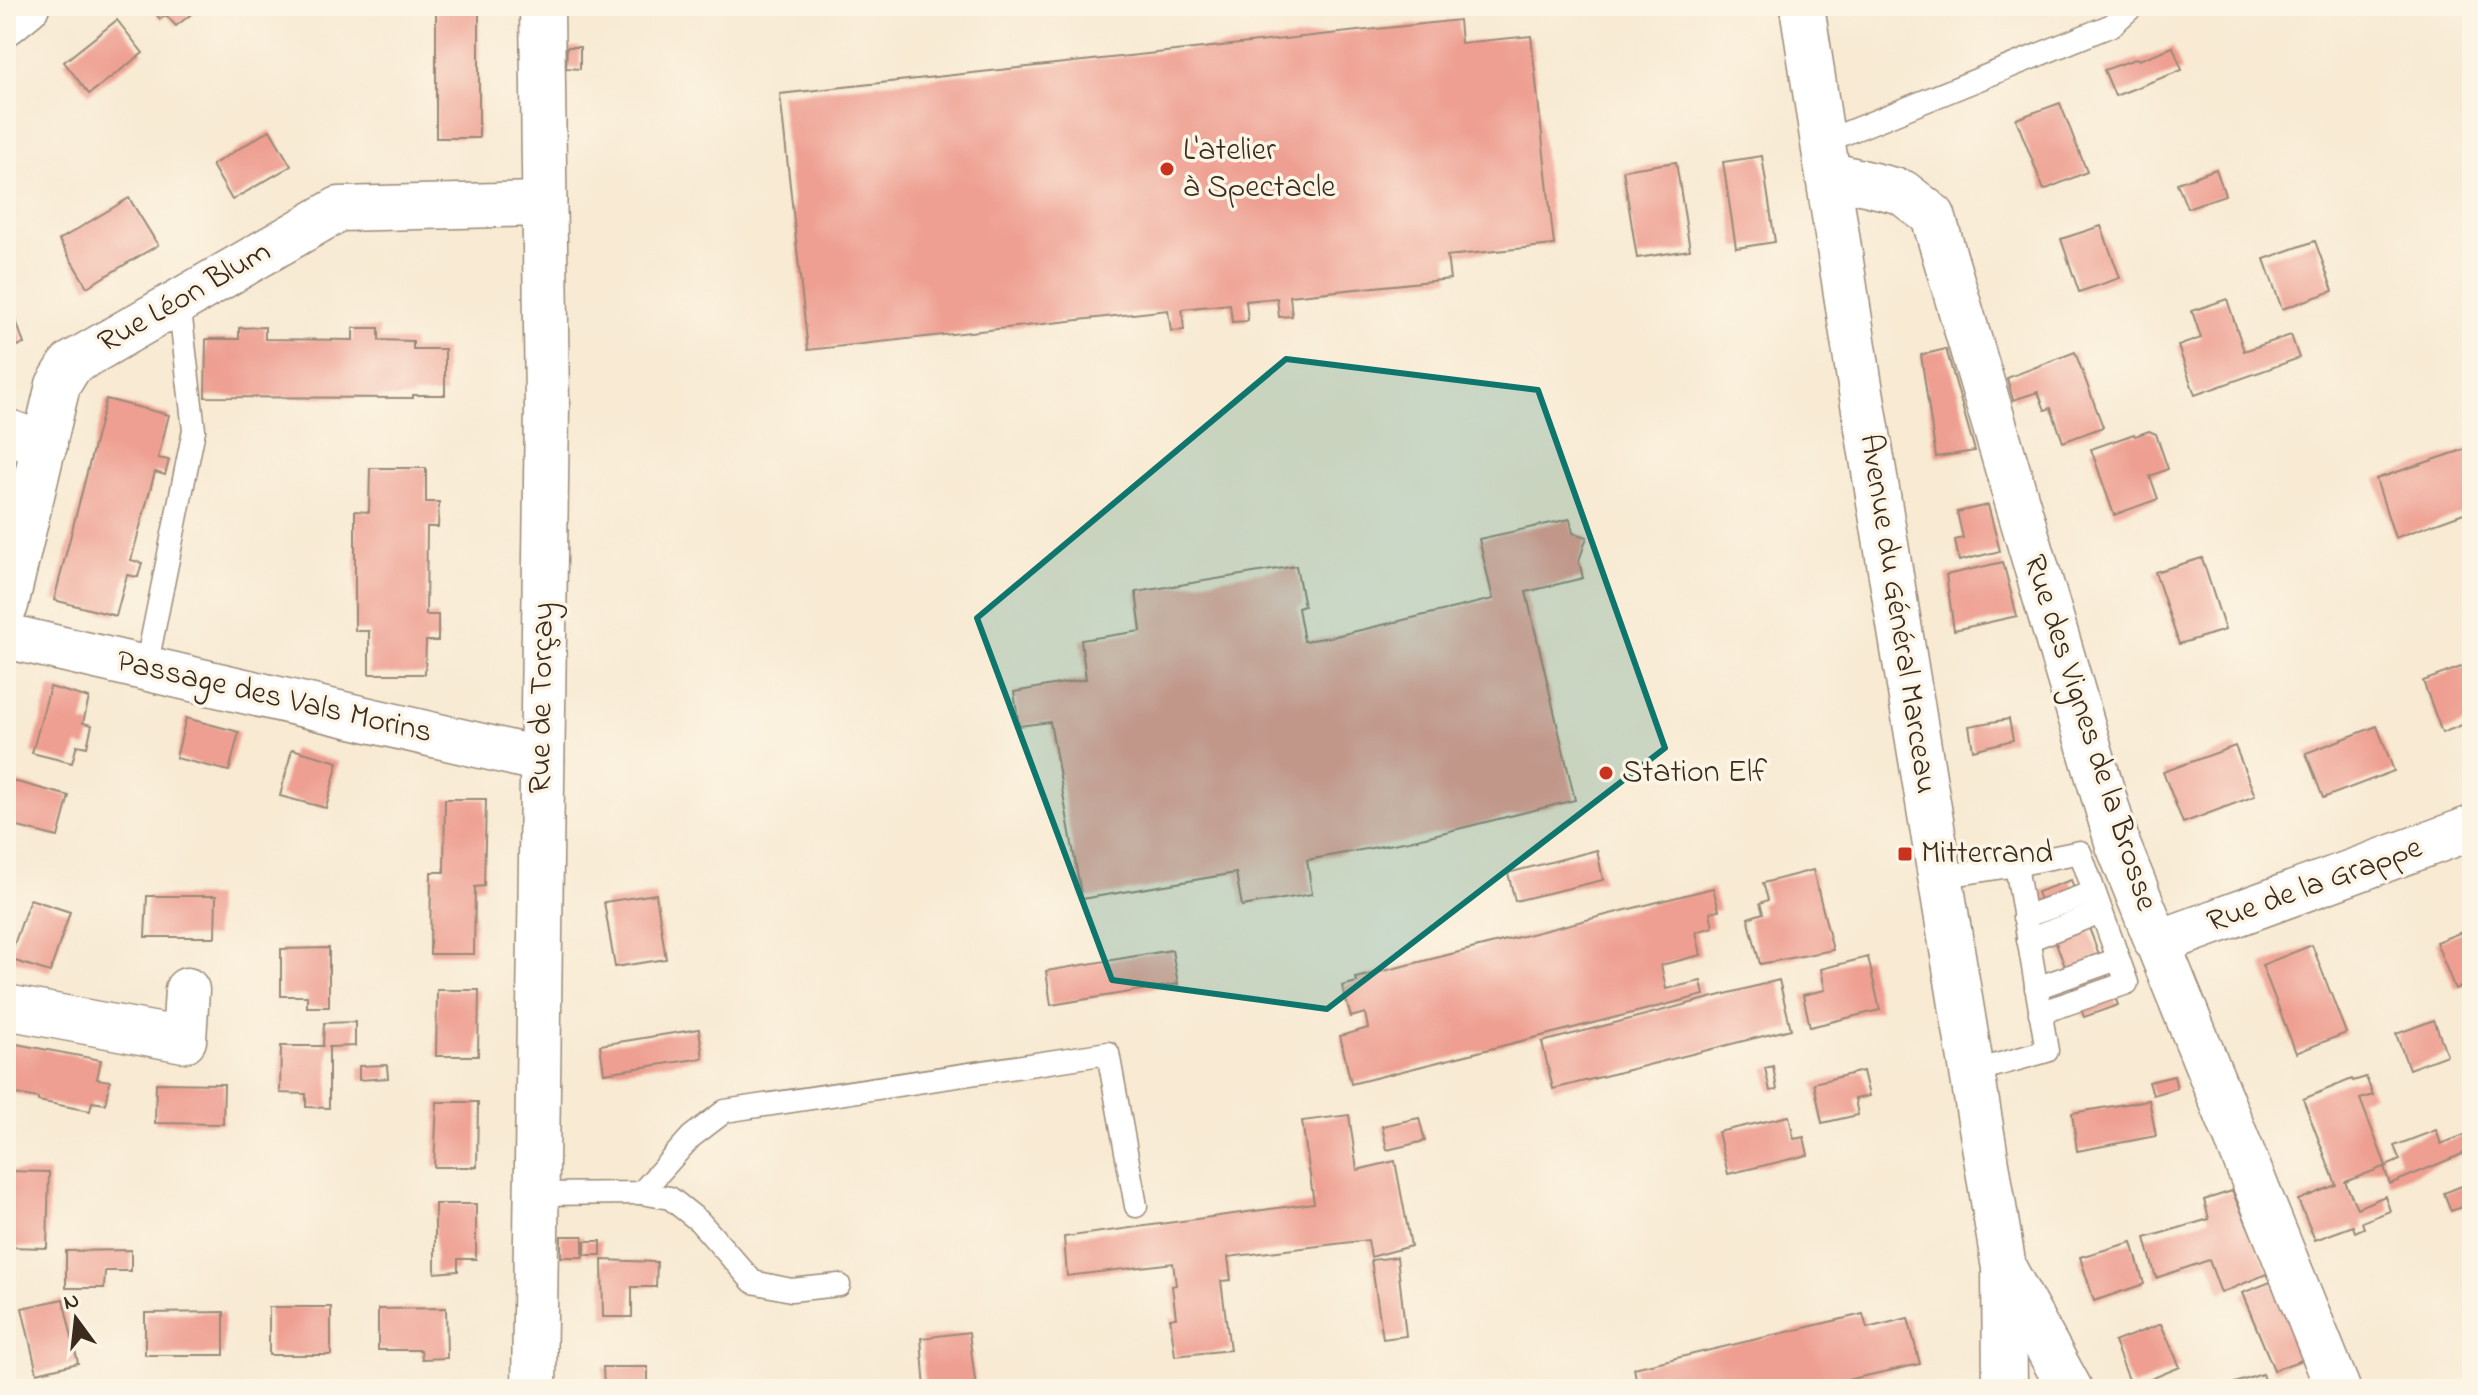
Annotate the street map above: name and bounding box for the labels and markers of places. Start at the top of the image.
place label: L'atelier à Spectacle [1183,128,1336,212]
marker: L'atelier à Spectacle [1158,160,1176,178]
place label: Station Elf [1622,750,1767,797]
marker: Station Elf [1597,764,1615,782]
place label: Mitterrand [1921,831,2053,878]
marker: Mitterrand [1896,845,1914,863]

